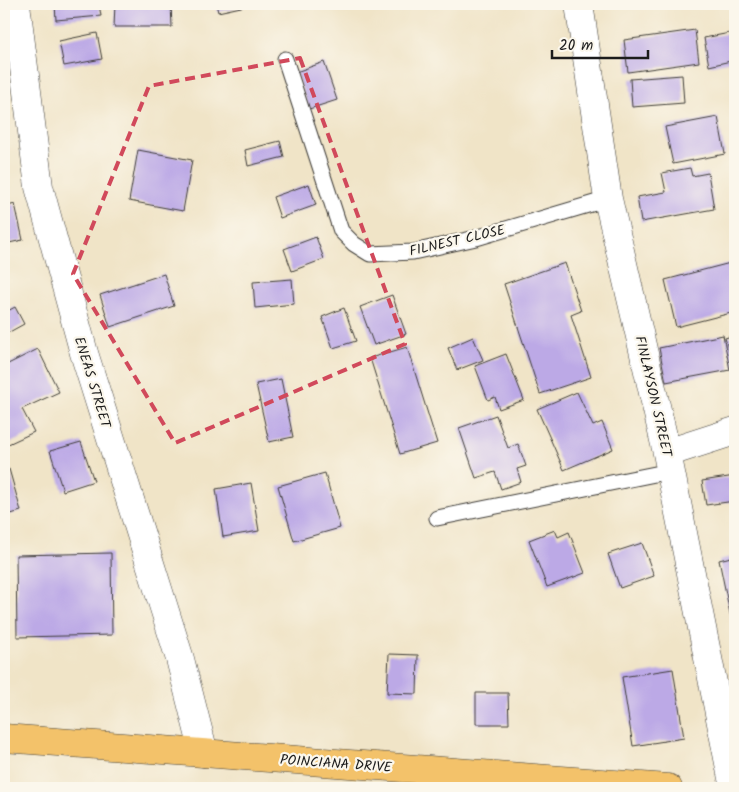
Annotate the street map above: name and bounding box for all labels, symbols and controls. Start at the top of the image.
scale bar [552,28,648,60]
text: 20 m [559,34,593,58]
street label: FILNEST CLOSE [407,219,508,263]
street label: ENEAS STREET [68,334,117,432]
street label: FINLAYSON STREET [628,334,678,460]
street label: POINCIANA DRIVE [279,749,393,779]

